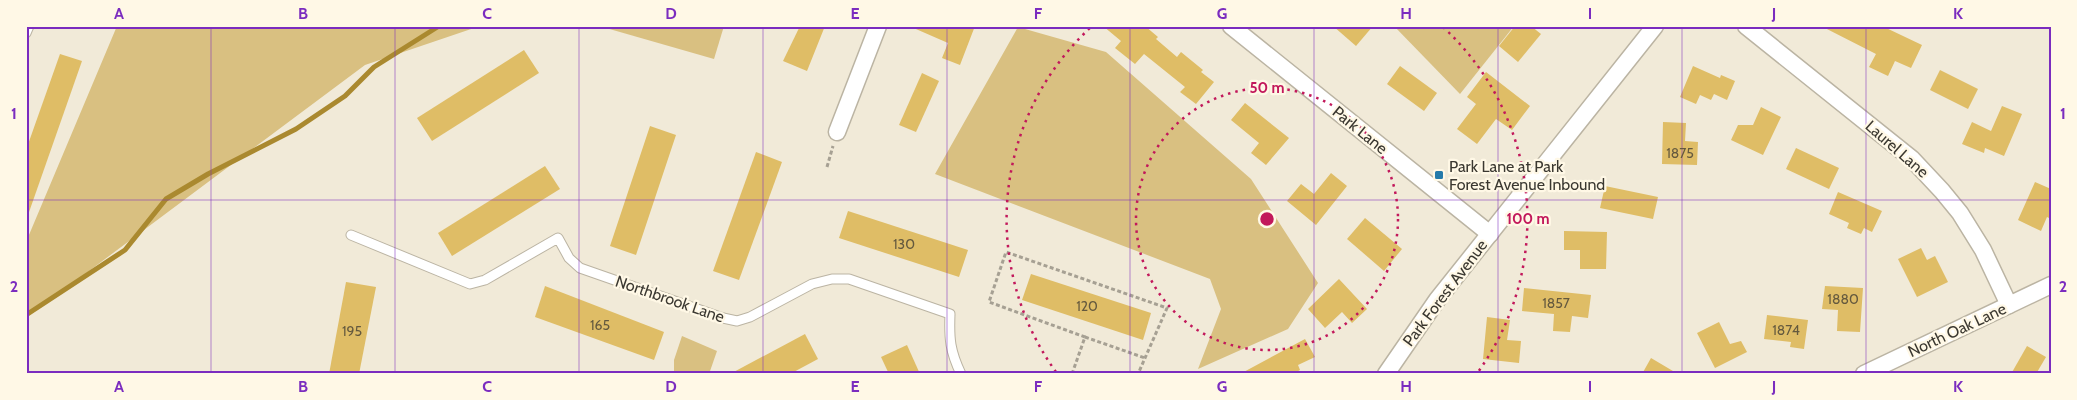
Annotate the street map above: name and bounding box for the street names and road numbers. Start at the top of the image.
street label: Park Lane [1329,102,1391,158]
street label: Laurel Lane [1862,116,1932,182]
street label: Park Forest Avenue [1399,236,1491,350]
street label: Northbrook Lane [613,271,727,327]
street label: North Oak Lane [1905,299,2009,361]

